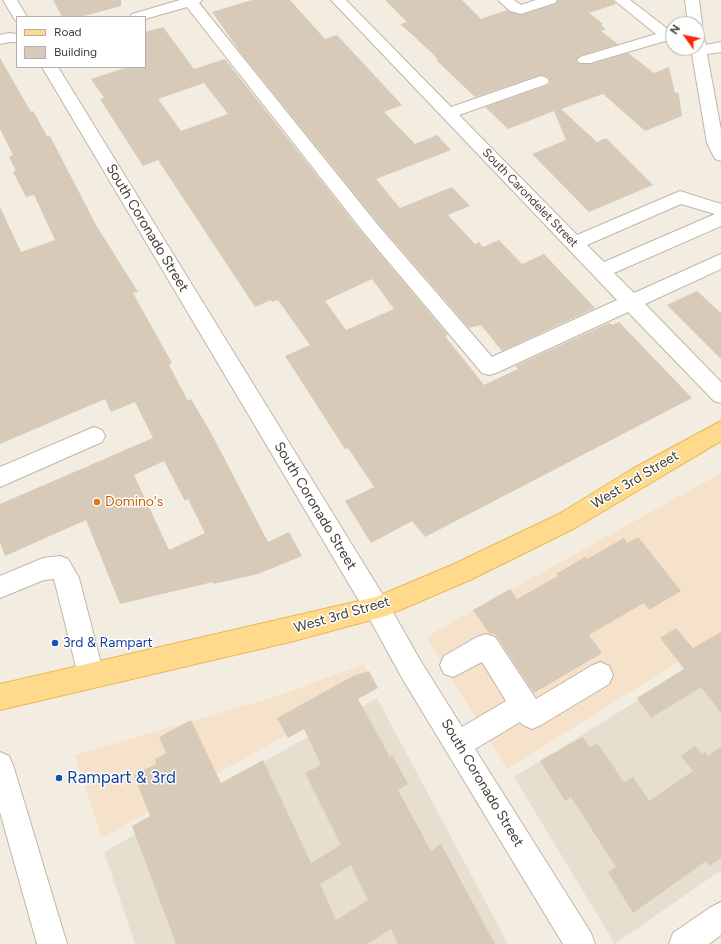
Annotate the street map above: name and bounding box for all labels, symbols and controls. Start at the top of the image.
legend [16,16,146,68]
north arrow [665,16,705,56]
text: N [668,23,683,37]
text: Road [54,25,82,39]
text: Building [54,45,97,59]
street label: South Carondelet Street [479,146,581,250]
street label: South Coronado Street [102,161,192,295]
street label: South Coronado Street [270,439,360,573]
street label: West 3rd Street [588,447,682,513]
place label: Domino's [105,494,163,510]
marker: Domino's [92,497,102,507]
street label: West 3rd Street [292,593,392,637]
place label: 3rd & Rampart [63,635,153,651]
marker: 3rd & Rampart [50,638,60,648]
street label: South Coronado Street [437,716,527,850]
place label: Rampart & 3rd [67,768,176,788]
marker: Rampart & 3rd [54,773,64,783]

